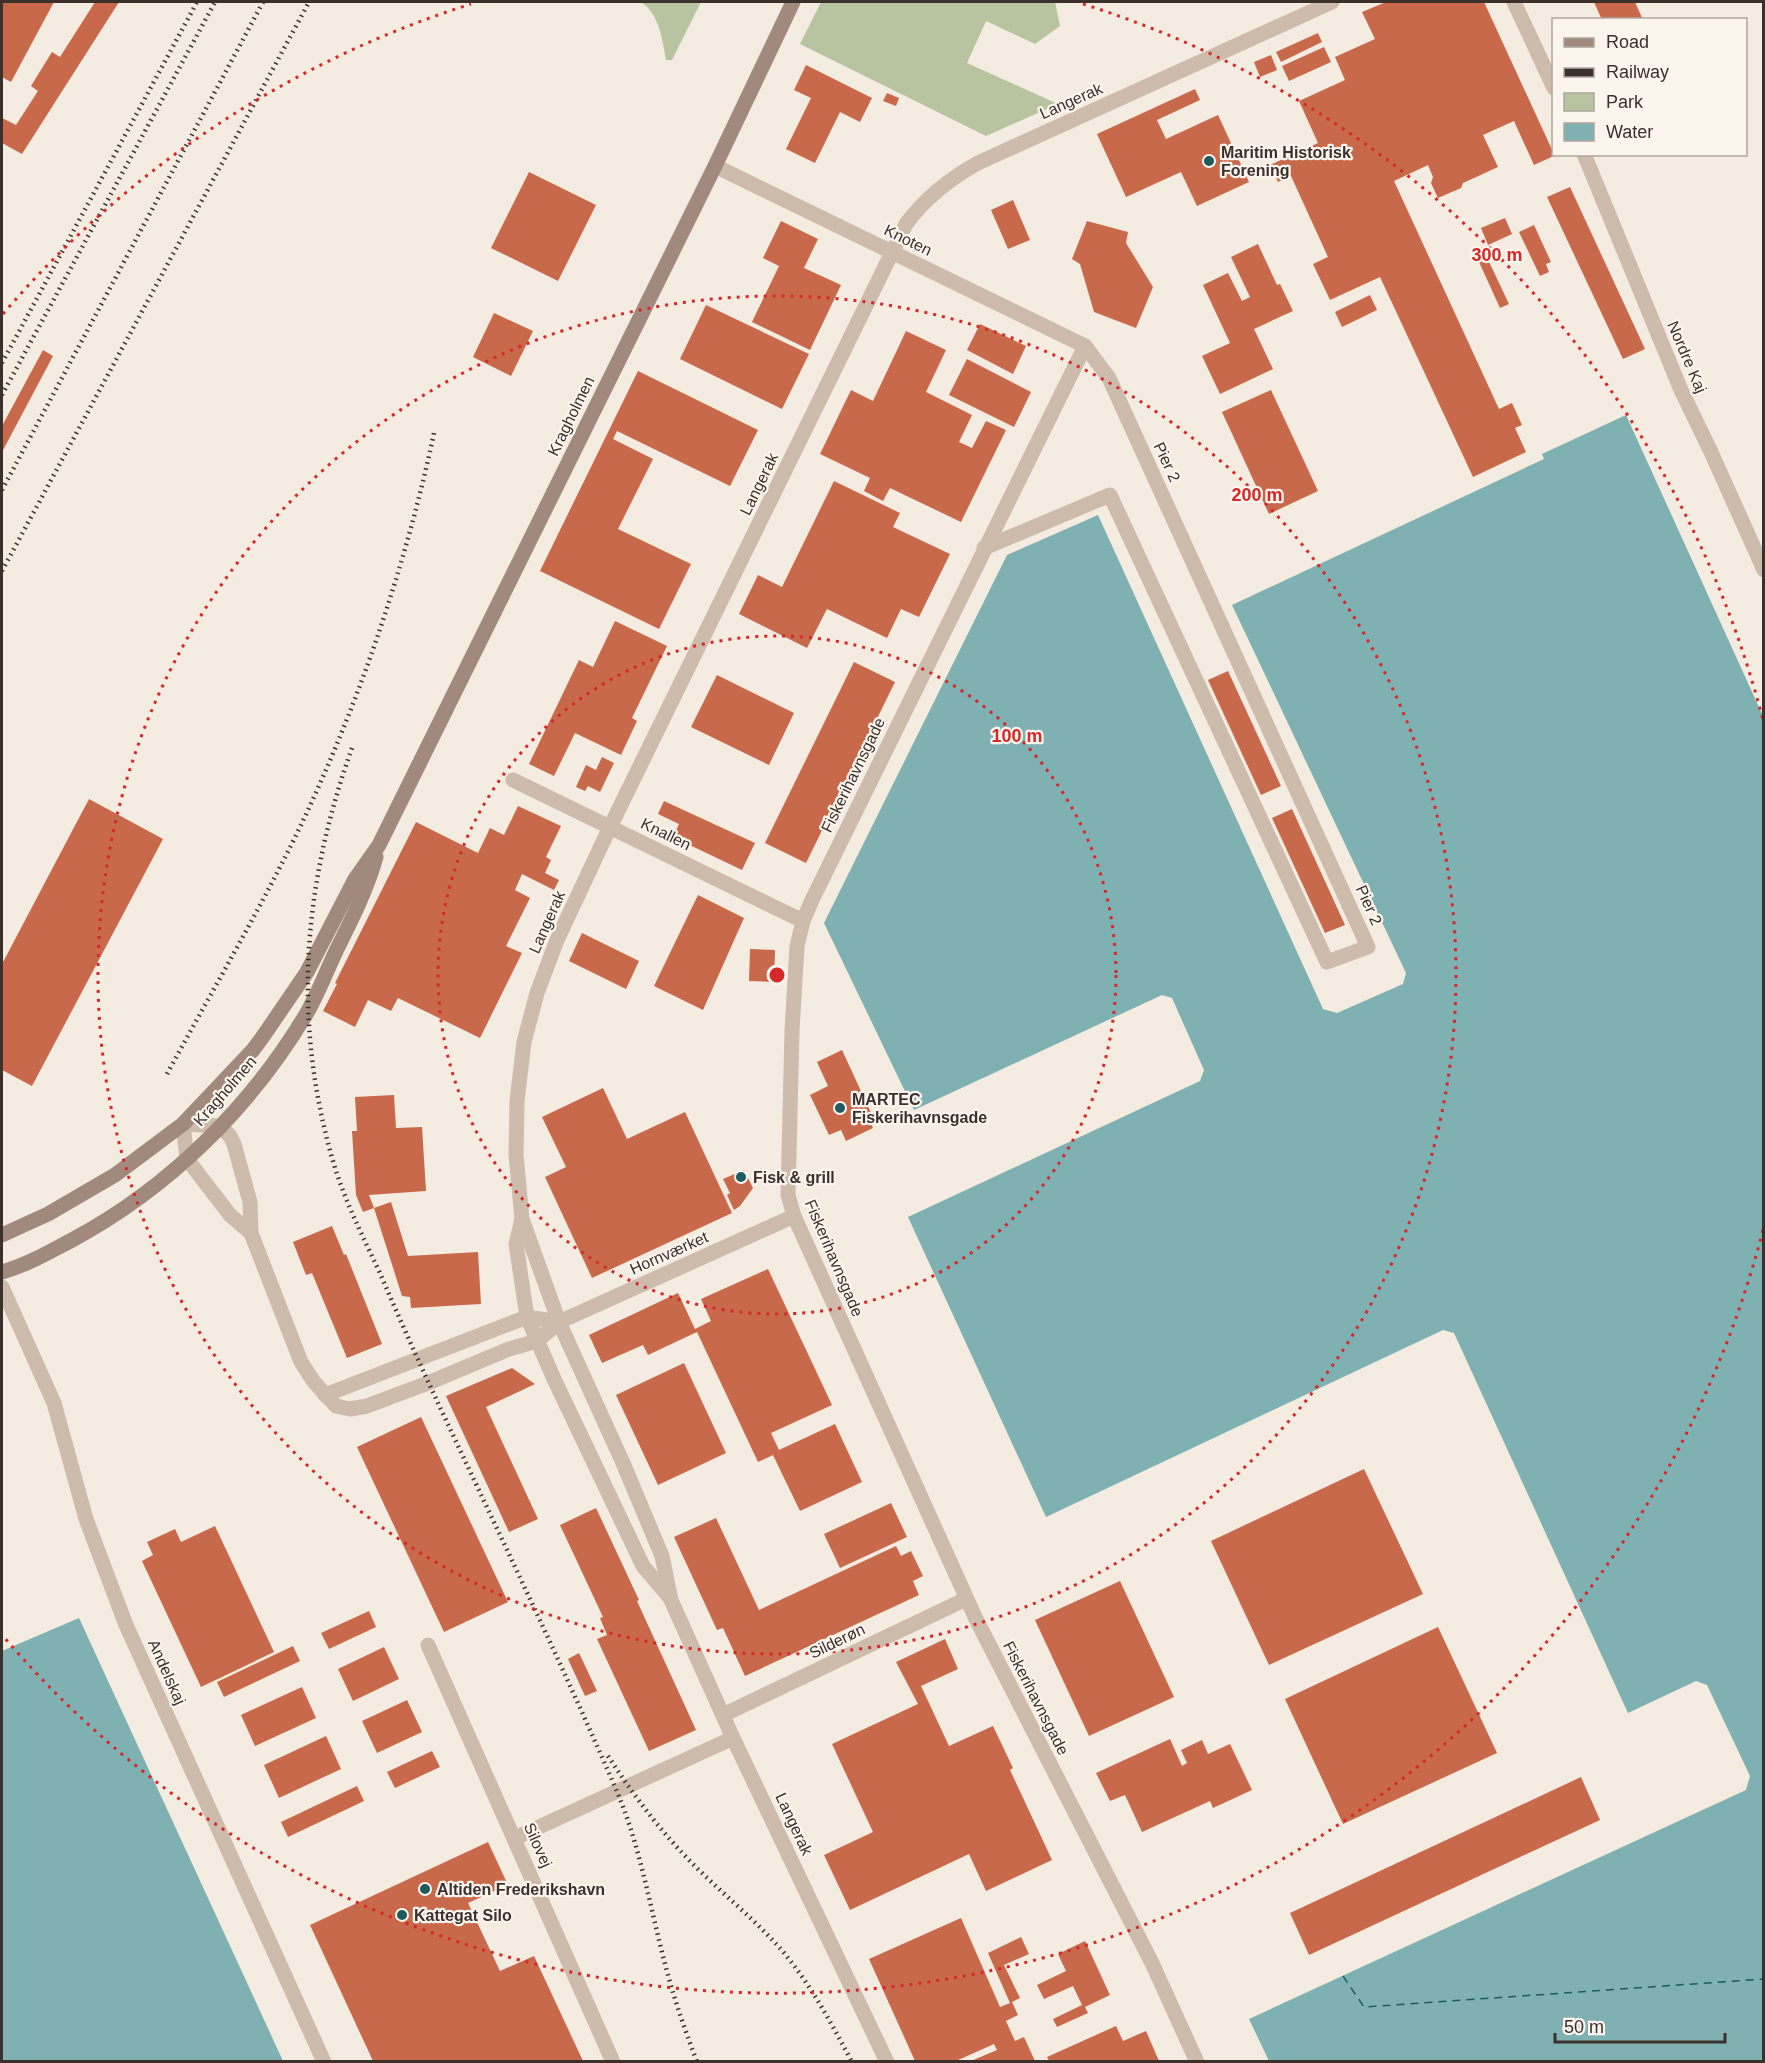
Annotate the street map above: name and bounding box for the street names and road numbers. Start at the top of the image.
street label: Langerak [1037,79,1106,122]
street label: Knoten [881,221,935,259]
street label: Nordre Kaj [1664,318,1710,396]
street label: Kragholmen [544,373,598,459]
street label: Pier 2 [1150,439,1184,485]
street label: Langerak [737,449,782,518]
street label: Fiskerihavnsgade [818,715,888,835]
street label: Knallen [638,815,694,853]
street label: Pier 2 [1353,882,1385,928]
street label: Langerak [526,887,569,956]
street label: Kragholmen [190,1053,260,1129]
street label: Fiskerihavnsgade [802,1197,866,1319]
street label: Hornværket [627,1228,711,1278]
street label: Silderøn [806,1620,868,1662]
street label: Andelskaj [145,1637,189,1707]
street label: Fiskerihavnsgade [1000,1638,1072,1758]
street label: Langerak [772,1790,816,1859]
street label: Silovej [521,1820,555,1870]

